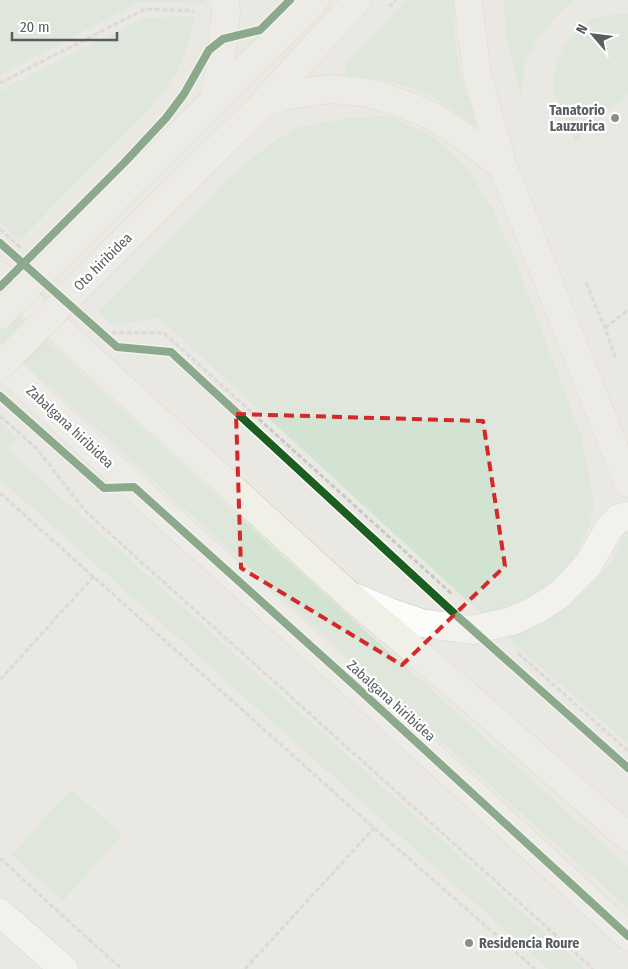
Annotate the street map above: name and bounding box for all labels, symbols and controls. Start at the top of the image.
scale bar [12,10,118,42]
north arrow [568,10,618,60]
text: 20 m [20,18,50,36]
text: N [572,21,591,37]
place label: Tanatorio Lauzurica [549,102,606,135]
marker: Tanatorio Lauzurica [609,112,621,124]
street label: Oto hiribidea [70,229,136,295]
street label: Zabalgana hiribidea [23,382,117,472]
street label: Zabalgana hiribidea [343,657,439,745]
place label: Residencia Roure [479,935,579,952]
marker: Residencia Roure [463,937,475,949]

